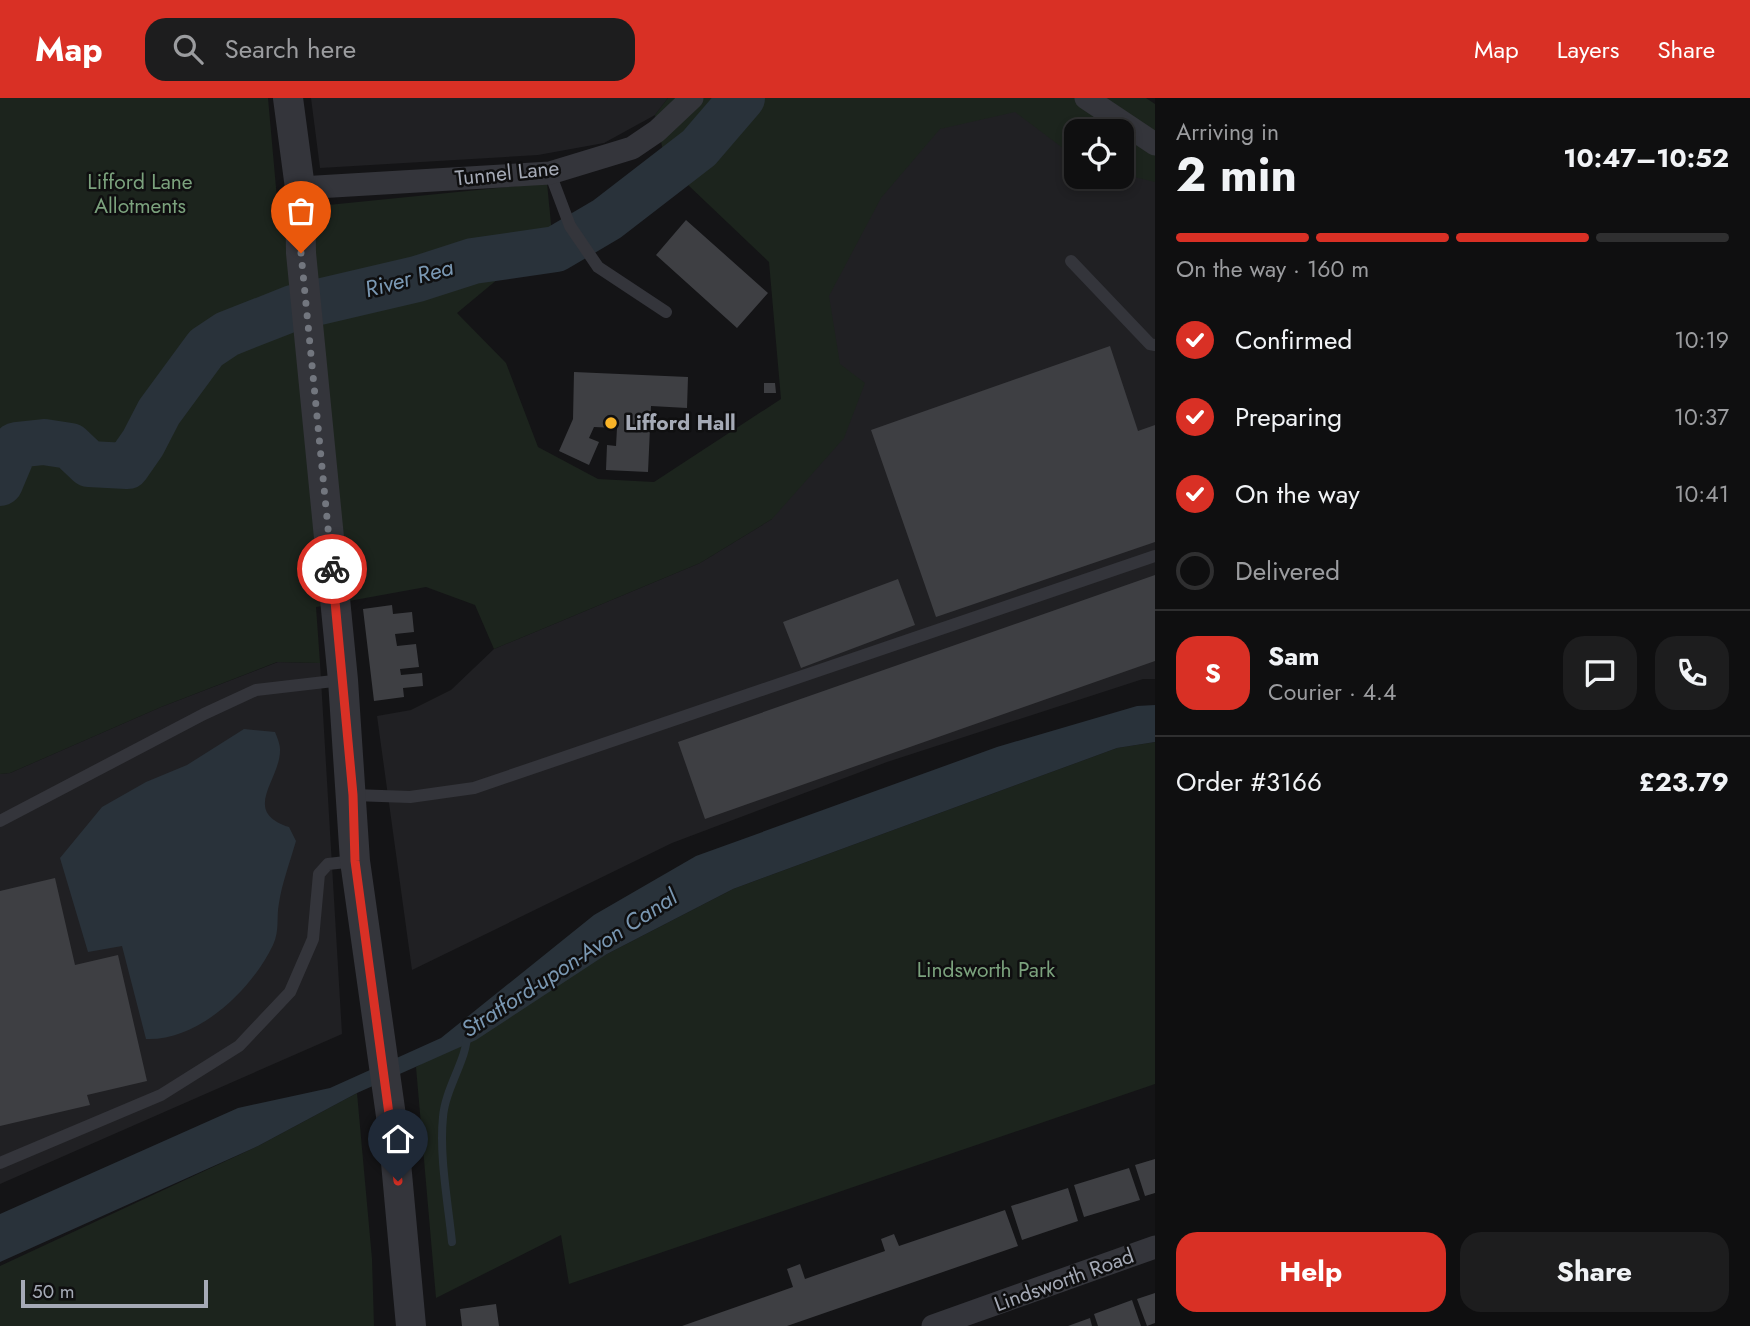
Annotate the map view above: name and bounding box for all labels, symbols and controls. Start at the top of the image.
search box [145,18,635,81]
text: Map [35,26,103,73]
icon: search [169,30,207,68]
text: Search here [225,30,356,68]
text: Map [1474,32,1519,67]
text: Layers [1557,32,1619,67]
text: Share [1657,32,1715,67]
text: Arriving in [1176,115,1279,149]
map controls [1064,119,1134,189]
button: locate [1064,119,1134,189]
text: 10:47–10:52 [1563,139,1729,177]
text: 2 min [1176,142,1297,208]
street label: Tunnel Lane [453,153,561,193]
park label: Lifford Lane Allotments [87,167,193,221]
pin [271,181,331,253]
icon: bag [282,192,320,230]
water label: River Rea [361,250,457,306]
text: On the way · 160 m [1176,252,1369,286]
icon: check [1176,321,1214,359]
text: Confirmed [1235,321,1352,359]
text: 10:19 [1674,323,1729,357]
icon: check [1176,398,1214,436]
text: Preparing [1235,398,1342,436]
text: 10:37 [1674,400,1729,434]
place label: Lifford Hall [625,408,736,438]
marker: Lifford Hall [603,415,619,431]
icon: check [1176,475,1214,513]
text: On the way [1235,475,1360,513]
text: 10:41 [1674,477,1729,511]
courier [297,534,367,604]
icon: bike [313,550,351,588]
text: Delivered [1235,552,1340,590]
button: chat [1563,636,1637,710]
button: phone [1655,636,1729,710]
text: Sam [1268,637,1320,675]
text: S [1205,654,1221,692]
text: Courier · 4.4 [1268,675,1396,709]
text: Order #3166 [1176,763,1322,801]
text: £23.79 [1639,763,1729,801]
water label: Stratford-upon-Avon Canal [454,880,684,1046]
park label: Lindsworth Park [917,955,1056,985]
pin [368,1109,428,1181]
icon: home [379,1120,417,1158]
button: Help [1176,1232,1446,1312]
button: Share [1460,1232,1729,1312]
street label: Lindsworth Road [990,1241,1138,1319]
scale bar [21,1277,208,1309]
text: 50 m [32,1278,75,1305]

